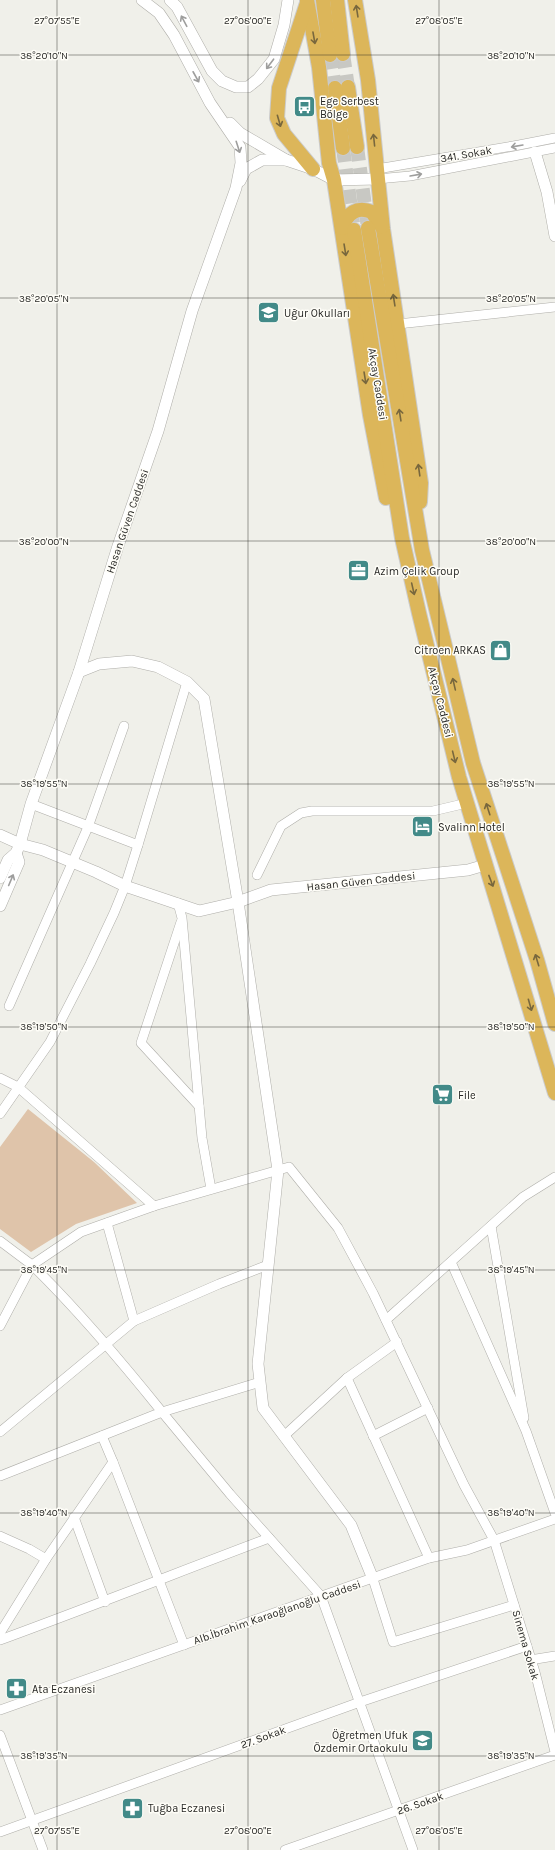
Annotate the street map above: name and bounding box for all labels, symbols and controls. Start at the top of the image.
one-way arrow [353,5,361,18]
text: 27°07'55"E [34,15,80,27]
one-way arrow [180,15,187,27]
text: 27°08'00"E [224,15,272,27]
text: 27°08'05"E [415,15,463,27]
one-way arrow [310,32,318,45]
text: 38°20'10"N [20,50,68,62]
text: 38°20'10"N [487,50,535,62]
one-way arrow [265,58,274,69]
one-way arrow [192,71,200,83]
bus stop icon: Ege Serbest Bölge [292,94,318,120]
place label: Ege Serbest Bölge [320,95,379,121]
one-way arrow [276,114,283,127]
one-way arrow [370,134,378,147]
one-way arrow [235,141,242,154]
one-way arrow [511,142,524,150]
street label: 341. Sokak [439,144,493,165]
one-way arrow [409,171,422,179]
one-way arrow [341,243,349,256]
text: 38°20'05"N [19,293,69,305]
text: 38°20'05"N [486,293,536,305]
one-way arrow [390,294,398,307]
school or university icon: Uğur Okulları [255,300,281,326]
place label: Uğur Okulları [284,307,350,320]
street label: Akçay Caddesi [365,347,390,421]
one-way arrow [361,371,369,384]
one-way arrow [395,409,403,422]
one-way arrow [415,464,423,477]
street label: Hasan Güven Caddesi [104,467,151,575]
text: 38°20'00"N [19,536,69,548]
text: 38°20'00"N [486,536,536,548]
office icon: Azim Çelik Group [346,558,372,584]
place label: Azim Çelik Group [374,565,459,578]
one-way arrow [410,583,418,596]
shop icon: Citroen ARKAS [488,637,514,663]
place label: Citroen ARKAS [414,644,486,657]
street label: Akçay Caddesi [425,665,456,739]
one-way arrow [450,678,458,691]
one-way arrow [451,750,459,763]
text: 38°19'55"N [20,778,68,790]
text: 38°19'55"N [487,778,535,790]
one-way arrow [484,803,491,816]
hotel icon: Svalinn Hotel [409,814,435,840]
place label: Svalinn Hotel [438,821,505,834]
street label: Hasan Güven Caddesi [306,869,416,894]
one-way arrow [8,874,16,886]
one-way arrow [488,875,495,887]
one-way arrow [533,953,540,966]
one-way arrow [527,999,534,1012]
text: 38°19'50"N [20,1021,68,1033]
text: 38°19'50"N [487,1021,535,1033]
supermarket icon: File [429,1082,455,1108]
place label: File [458,1089,476,1102]
text: 38°19'45"N [20,1264,68,1276]
text: 38°19'45"N [487,1264,535,1276]
text: 38°19'40"N [20,1507,68,1519]
text: 38°19'40"N [487,1507,535,1519]
street label: Alb.İbrahim Karaoğlanoğlu Caddesi [191,1577,363,1647]
street label: Sinema Sokak [509,1609,542,1682]
pharmacy icon: Ata Eczanesi [4,1676,30,1702]
place label: Ata Eczanesi [32,1683,96,1696]
street label: 27. Sokak [239,1723,288,1752]
place label: Öğretmen Ufuk Özdemir Ortaokulu [313,1728,408,1755]
school or university icon: Öğretmen Ufuk Özdemir Ortaokulu [410,1728,436,1754]
text: 38°19'35"N [20,1750,68,1762]
text: 38°19'35"N [487,1750,535,1762]
street label: 26. Sokak [395,1789,445,1817]
pharmacy icon: Tuğba Eczanesi [120,1795,146,1821]
place label: Tuğba Eczanesi [148,1802,225,1815]
text: 27°07'55"E [34,1825,80,1837]
text: 27°08'00"E [224,1825,272,1837]
text: 27°08'05"E [415,1825,463,1837]

